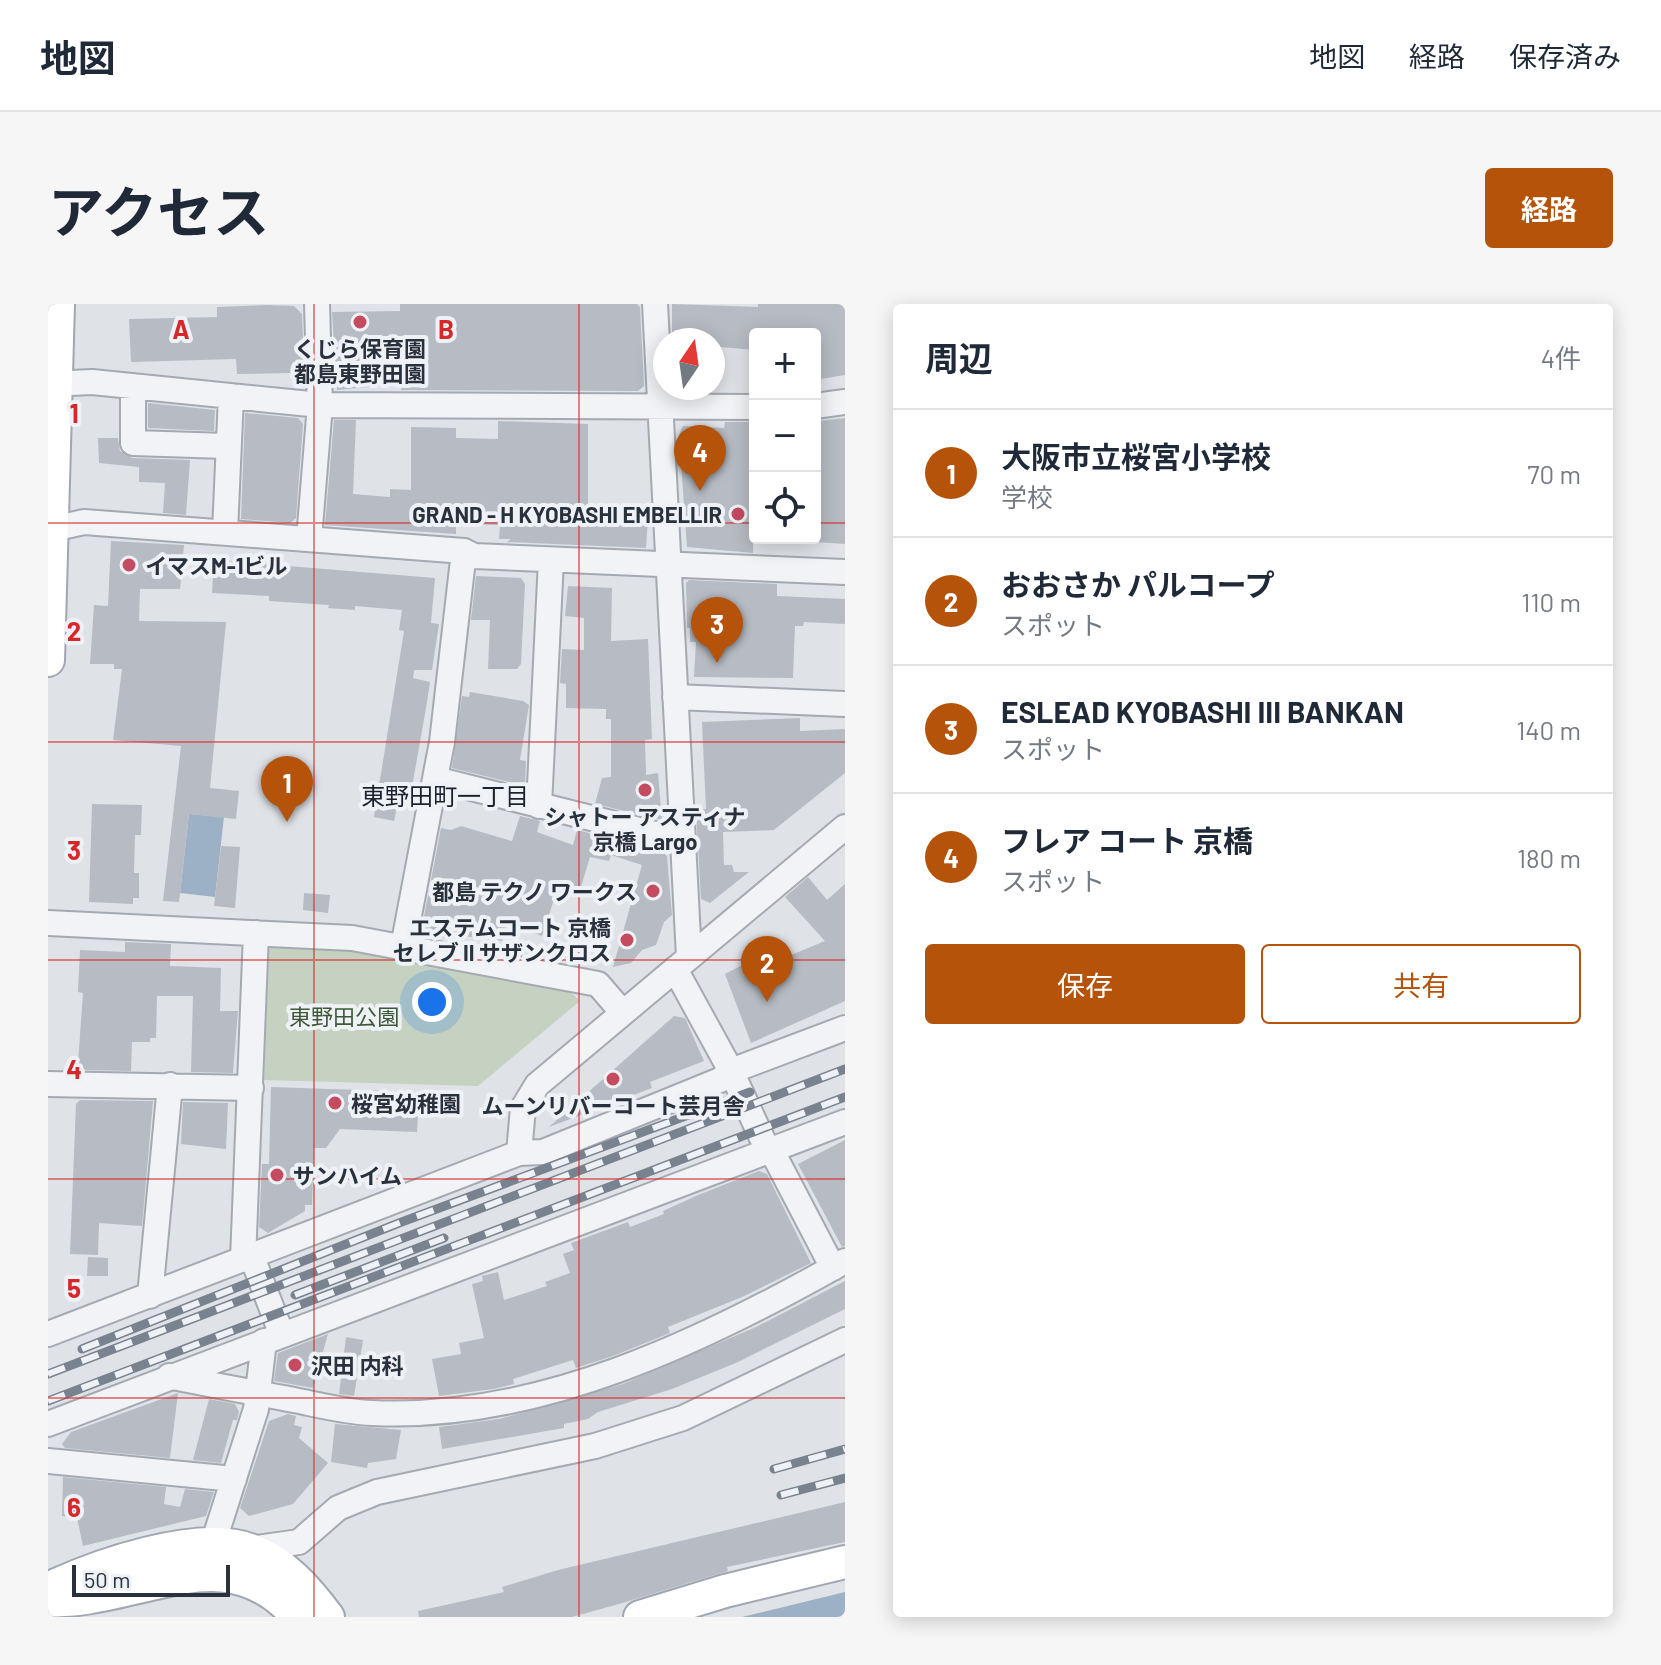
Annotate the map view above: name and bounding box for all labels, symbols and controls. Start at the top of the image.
text: 地図 [40,34,116,80]
text: 地図 [1309,39,1365,73]
text: 経路 [1409,39,1465,73]
text: 保存済み [1509,39,1621,73]
button: 経路 [1485,168,1613,248]
text: アクセス [48,177,269,244]
text: A [172,313,190,344]
marker: くじら保育園 都島東野田園 [351,313,369,331]
text: B [438,313,454,344]
north arrow [653,328,725,400]
map controls [749,328,821,544]
button: + [749,328,821,400]
place label: くじら保育園 都島東野田園 [294,335,426,386]
text: 周辺 [925,337,993,378]
text: 4件 [1541,342,1581,373]
text: 1 [69,397,79,428]
button: − [749,400,821,472]
pin: 4 [674,425,726,491]
text: 大阪市立桜宮小学校 [1001,438,1271,474]
text: 1 [946,458,956,489]
text: 70 m [1527,458,1581,489]
button: locate [749,472,821,544]
text: 学校 [1001,481,1053,512]
place label: GRAND - H KYOBASHI EMBELLIR [412,501,722,527]
marker: GRAND - H KYOBASHI EMBELLIR [729,505,747,523]
place label: イマスM-1ビル [145,552,288,578]
marker: イマスM-1ビル [120,556,138,574]
text: おおさか パルコープ [1001,566,1275,602]
text: 2 [944,586,958,617]
text: 110 m [1521,586,1581,617]
pin: 3 [691,597,743,663]
text: スポット [1001,609,1105,640]
text: 2 [67,615,81,646]
text: ESLEAD KYOBASHI III BANKAN [1001,693,1404,729]
text: 3 [944,714,958,745]
text: 140 m [1516,714,1581,745]
text: スポット [1001,733,1105,764]
pin: 1 [261,756,313,822]
district label: 東野田町一丁目 [361,781,529,810]
marker: シャトー アスティナ 京橋 Largo [636,781,654,799]
place label: シャトー アスティナ 京橋 Largo [544,803,746,854]
text: フレア コート 京橋 [1001,822,1253,858]
text: 3 [67,834,81,865]
text: 4 [943,842,959,873]
text: 180 m [1517,842,1581,873]
text: スポット [1001,865,1105,896]
place label: 都島 テクノ ワークス [432,878,637,904]
marker: 都島 テクノ ワークス [644,882,662,900]
place label: エステムコート 京橋 セレブ II サザンクロス [393,914,611,965]
marker: エステムコート 京橋 セレブ II サザンクロス [618,931,636,949]
pin: 2 [741,936,793,1002]
button: 保存 [925,944,1245,1024]
button: 共有 [1261,944,1581,1024]
your location [412,982,452,1022]
park label: 東野田公園 [289,1003,399,1029]
text: 4 [66,1053,82,1084]
marker: ムーンリバーコート芸月舎 [604,1070,622,1088]
place label: 桜宮幼稚園 [351,1090,461,1116]
place label: ムーンリバーコート芸月舎 [482,1092,744,1118]
marker: 桜宮幼稚園 [326,1094,344,1112]
place label: サンハイム [293,1162,402,1188]
marker: サンハイム [268,1166,286,1184]
text: 5 [67,1272,81,1303]
place label: 沢田 内科 [311,1352,403,1378]
marker: 沢田 内科 [286,1356,304,1374]
text: 6 [67,1491,81,1522]
scale bar [72,1561,230,1597]
text: 50 m [84,1566,130,1592]

